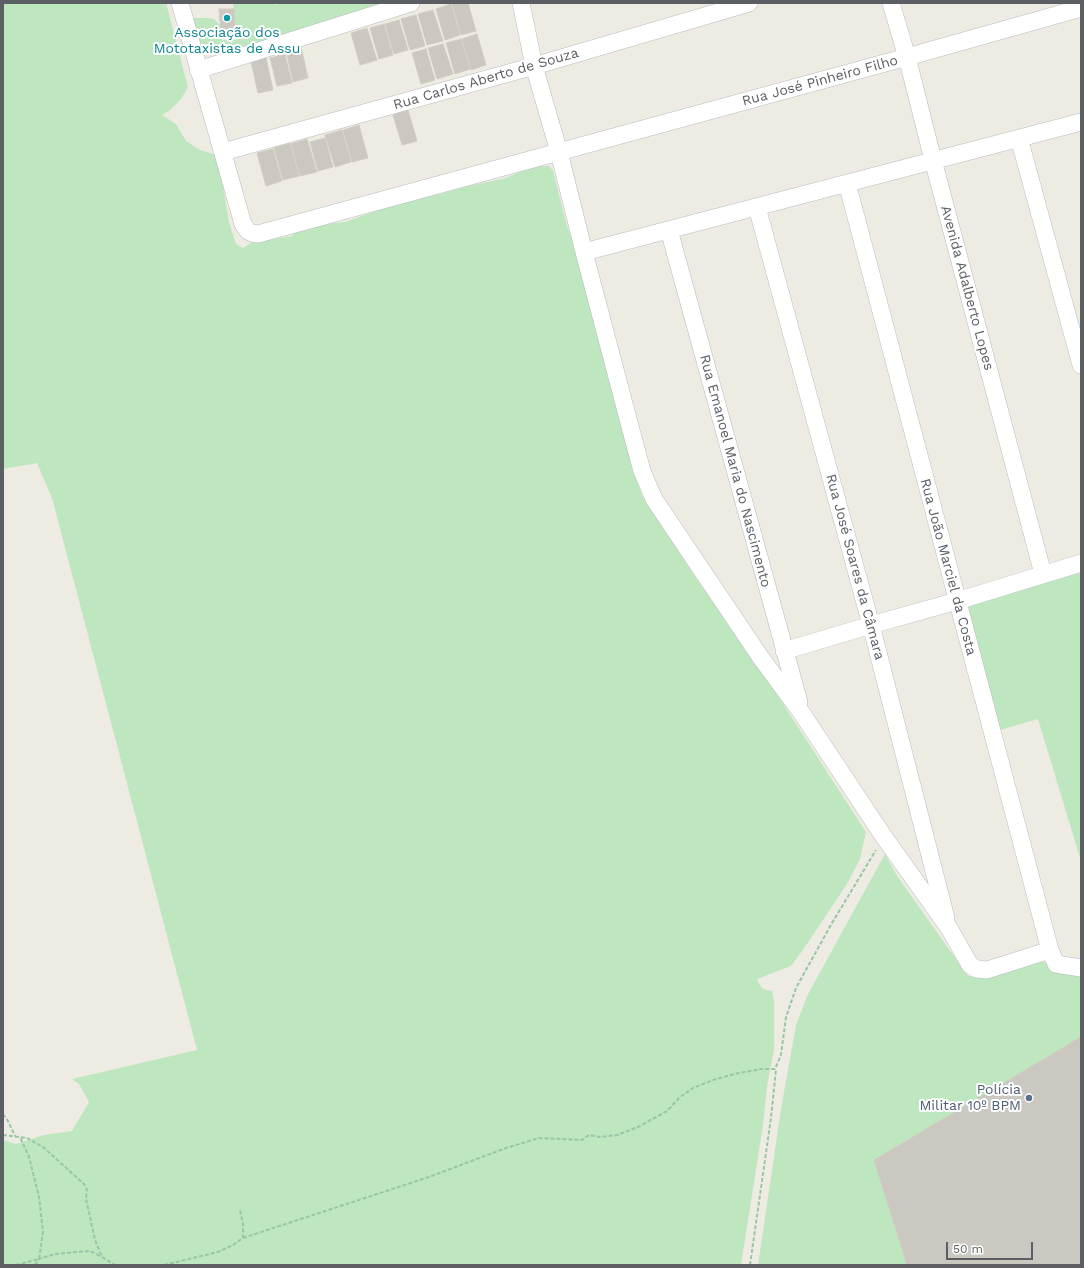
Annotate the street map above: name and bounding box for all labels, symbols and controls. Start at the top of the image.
marker: Associação dos Mototaxistas de Assu [222,13,232,23]
place label: Associação dos Mototaxistas de Assu [154,25,300,58]
street label: Rua Carlos Aberto de Souza [391,44,581,114]
street label: Rua José Pinheiro Filho [740,52,900,110]
street label: Avenida Adalberto Lopes [937,204,997,372]
street label: Rua Emanoel Maria do Nascimento [696,353,774,589]
street label: Rua José Soares da Câmara [822,472,888,662]
street label: Rua João Marciel da Costa [916,477,980,657]
place label: Polícia Militar 10º BPM [919,1082,1021,1114]
marker: Polícia Militar 10º BPM [1024,1093,1034,1103]
scale bar [948,1234,1035,1260]
text: 50 m [953,1242,983,1256]

